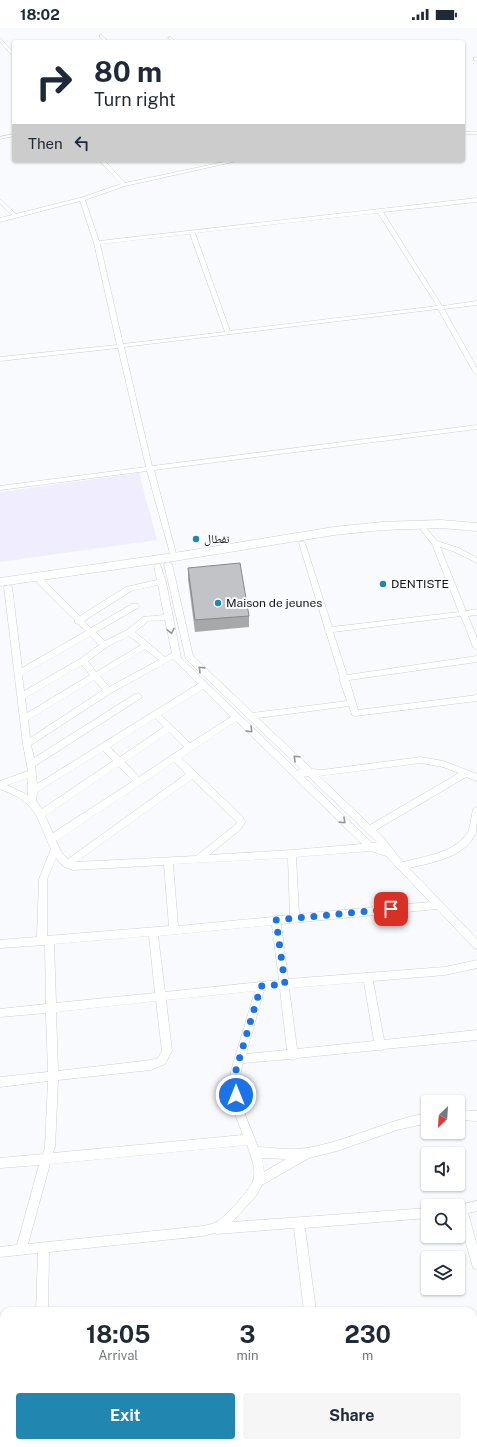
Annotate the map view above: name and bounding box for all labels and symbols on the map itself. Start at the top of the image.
place label: نفطال [204,532,230,546]
marker: نفطال [191,534,201,544]
place label: DENTISTE [391,577,449,591]
marker: DENTISTE [378,579,388,589]
place label: Maison de jeunes [226,596,322,610]
marker: Maison de jeunes [213,598,223,608]
one-way arrow [167,628,175,634]
one-way arrow [198,666,206,673]
one-way arrow [245,725,253,733]
one-way arrow [293,755,301,763]
one-way arrow [338,816,346,823]
pin [374,892,408,926]
position arrow [215,1074,257,1116]
north arrow [421,1095,465,1139]

